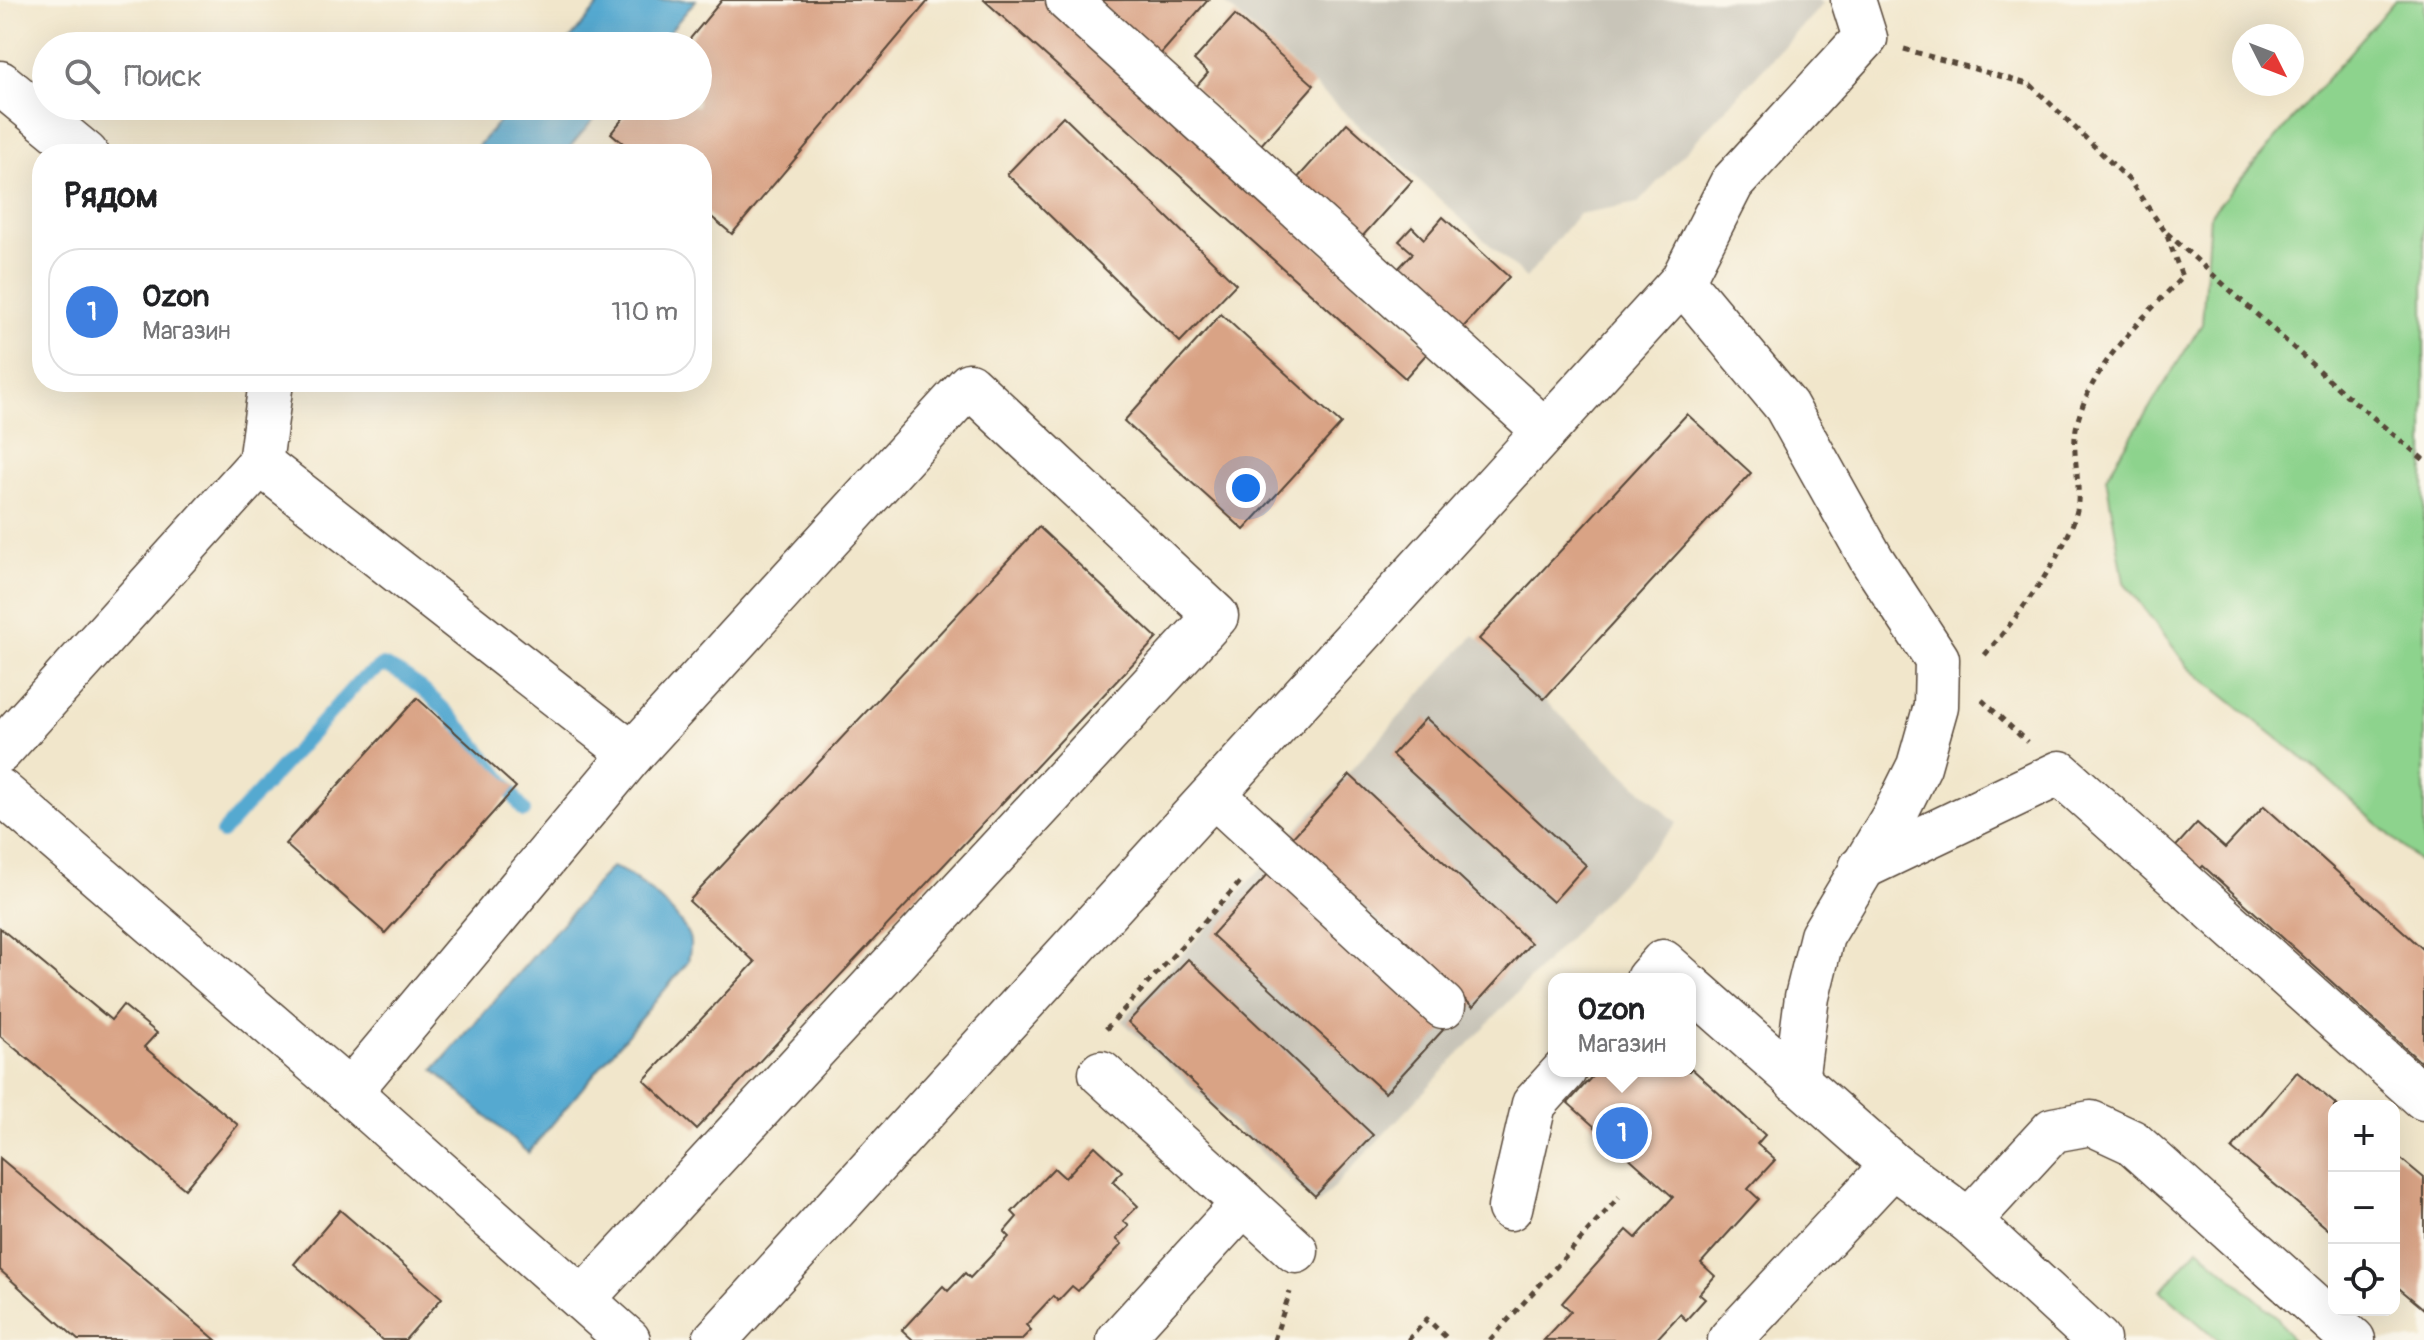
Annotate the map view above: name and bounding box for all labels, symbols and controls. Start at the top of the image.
north arrow [2232,24,2304,96]
search box [32,32,712,120]
icon: search [60,54,104,98]
text: Поиск [124,58,202,95]
text: Рядом [64,175,158,218]
text: Ozon [142,278,209,315]
text: 1 [87,296,97,328]
text: 110 m [611,296,678,328]
text: Магазин [142,315,231,347]
your location [1226,468,1266,508]
popup [1548,973,1696,1077]
text: Ozon [1578,991,1645,1028]
text: Магазин [1578,1028,1666,1060]
map controls [2328,1100,2400,1316]
button: + [2328,1100,2400,1172]
pin: 1 [1596,1103,1648,1163]
button: − [2328,1172,2400,1244]
button: locate [2328,1244,2400,1316]

